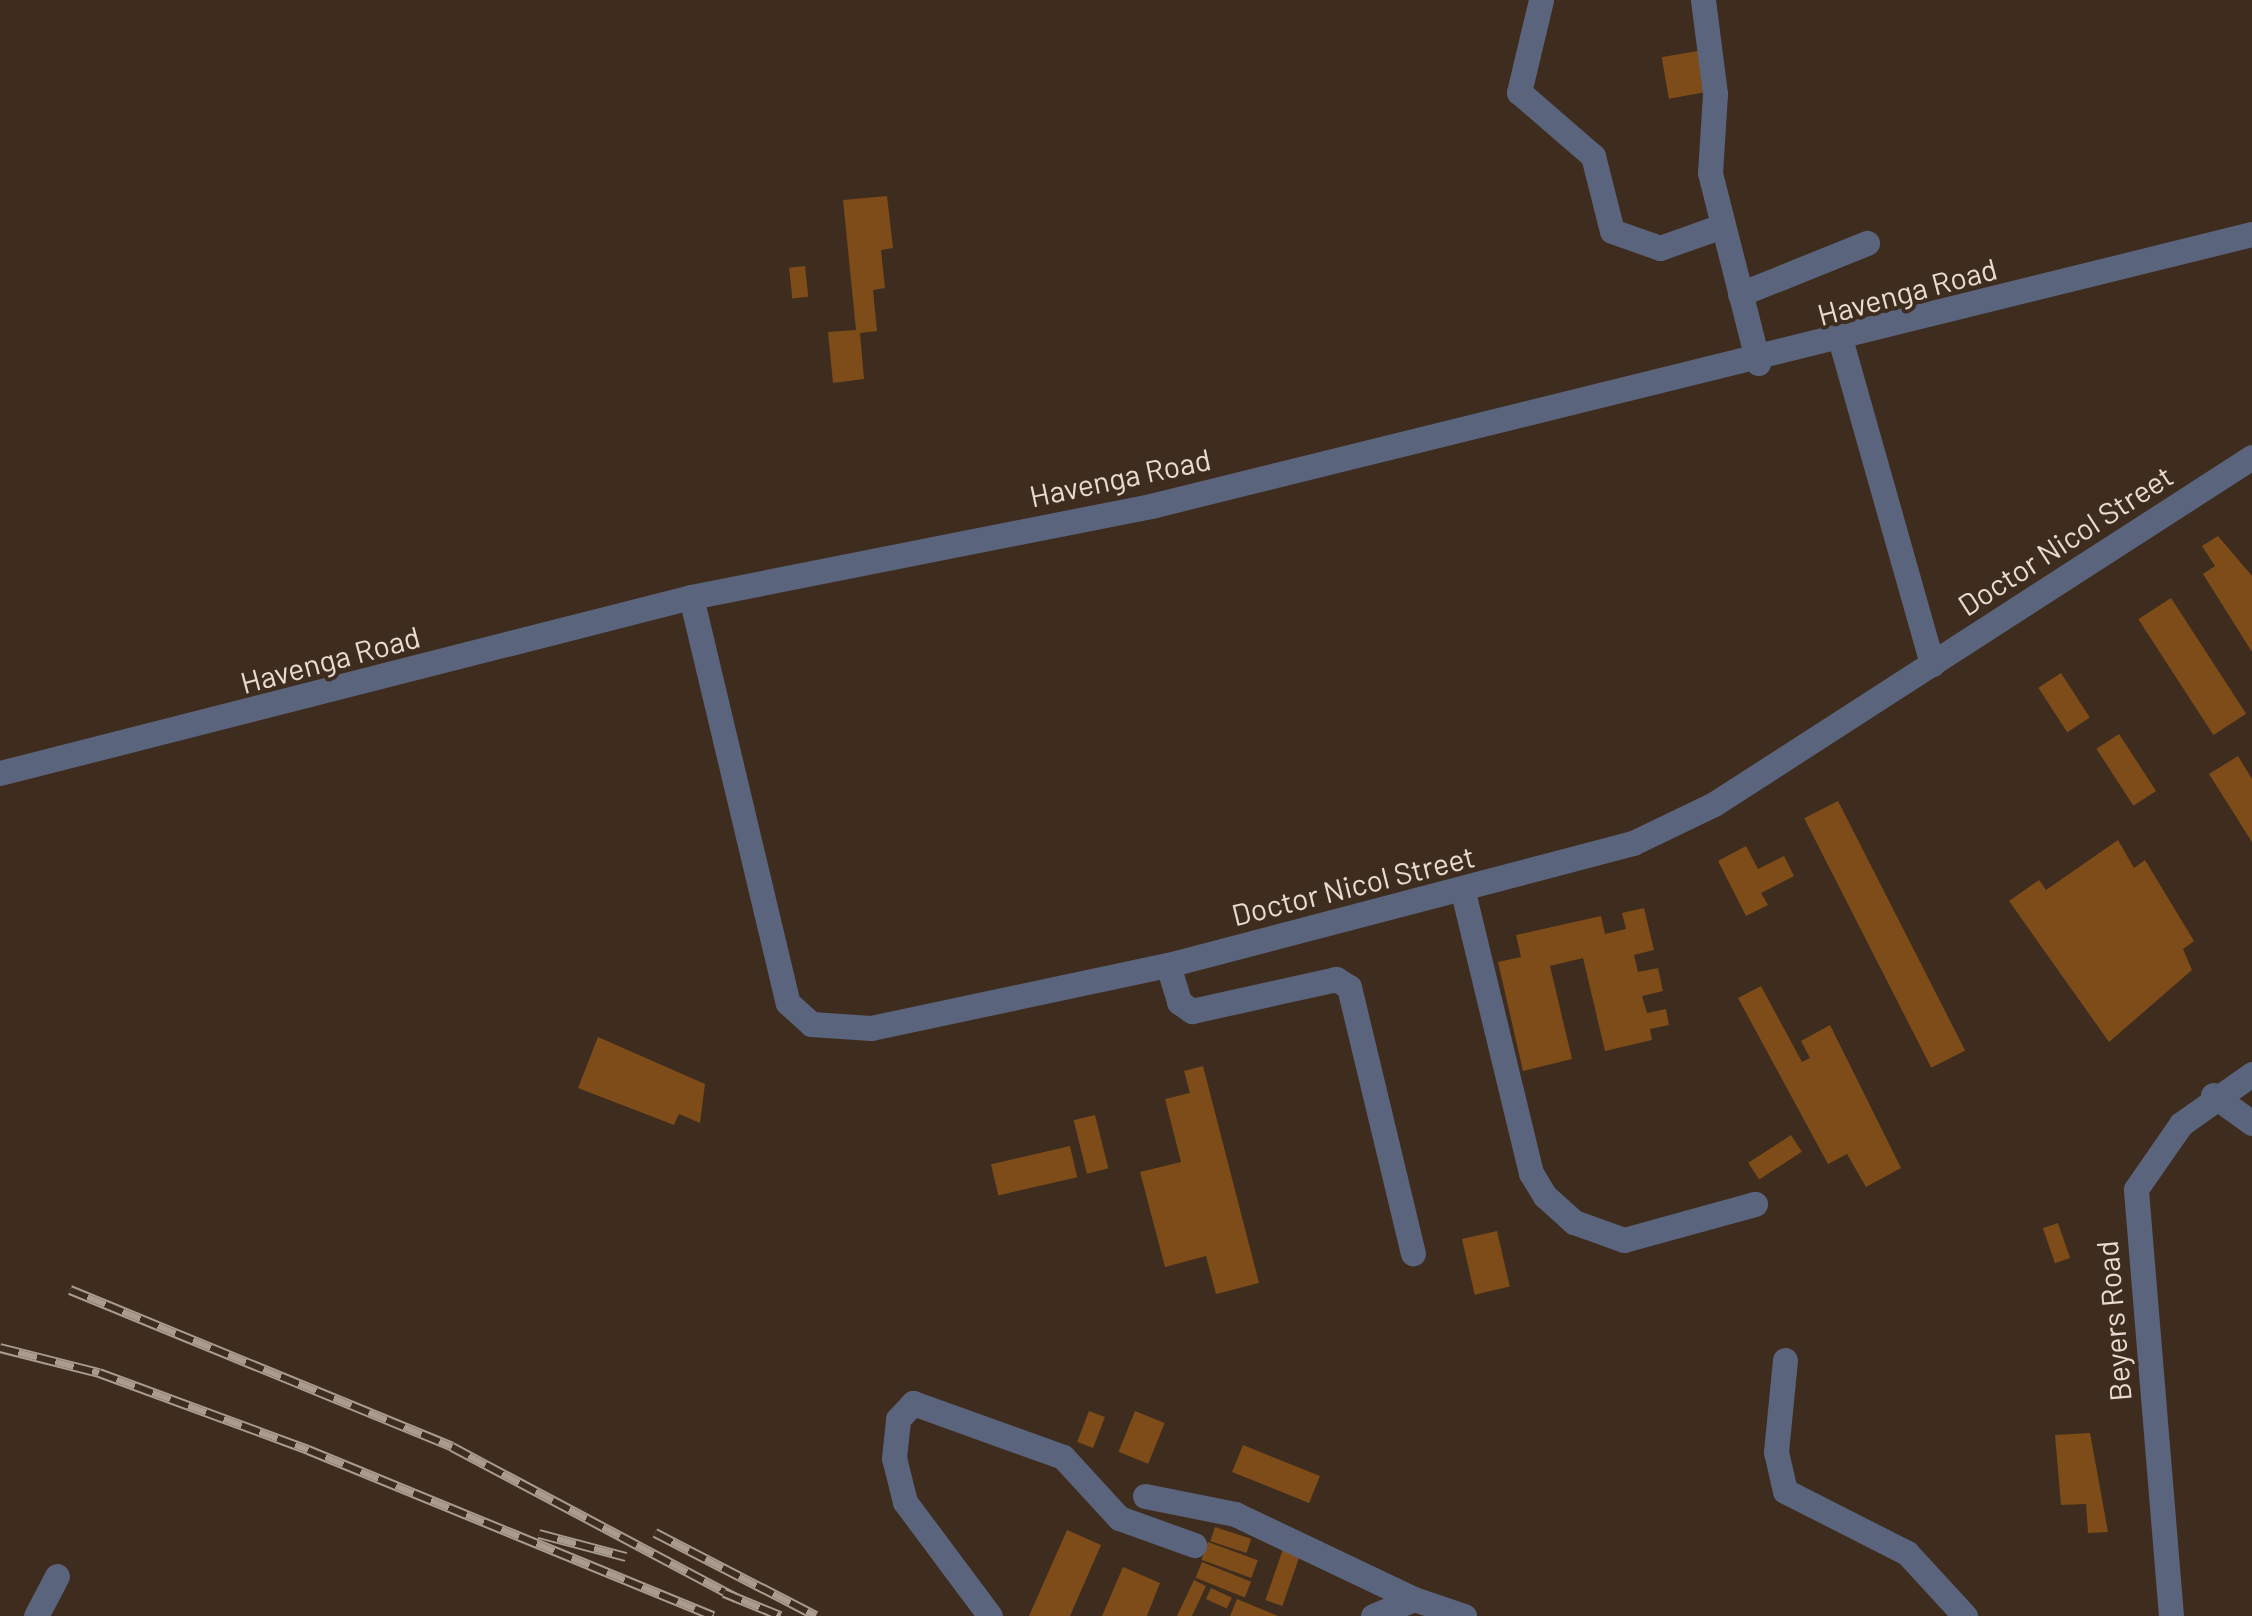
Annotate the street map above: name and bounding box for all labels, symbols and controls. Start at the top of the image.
street label: Havenga Road [1813,250,2001,332]
street label: Havenga Road [1026,440,1214,514]
street label: Doctor Nicol Street [1951,457,2179,623]
street label: Havenga Road [236,618,424,700]
street label: Doctor Nicol Street [1228,837,1478,933]
street label: Beyers Road [2088,1239,2138,1403]

